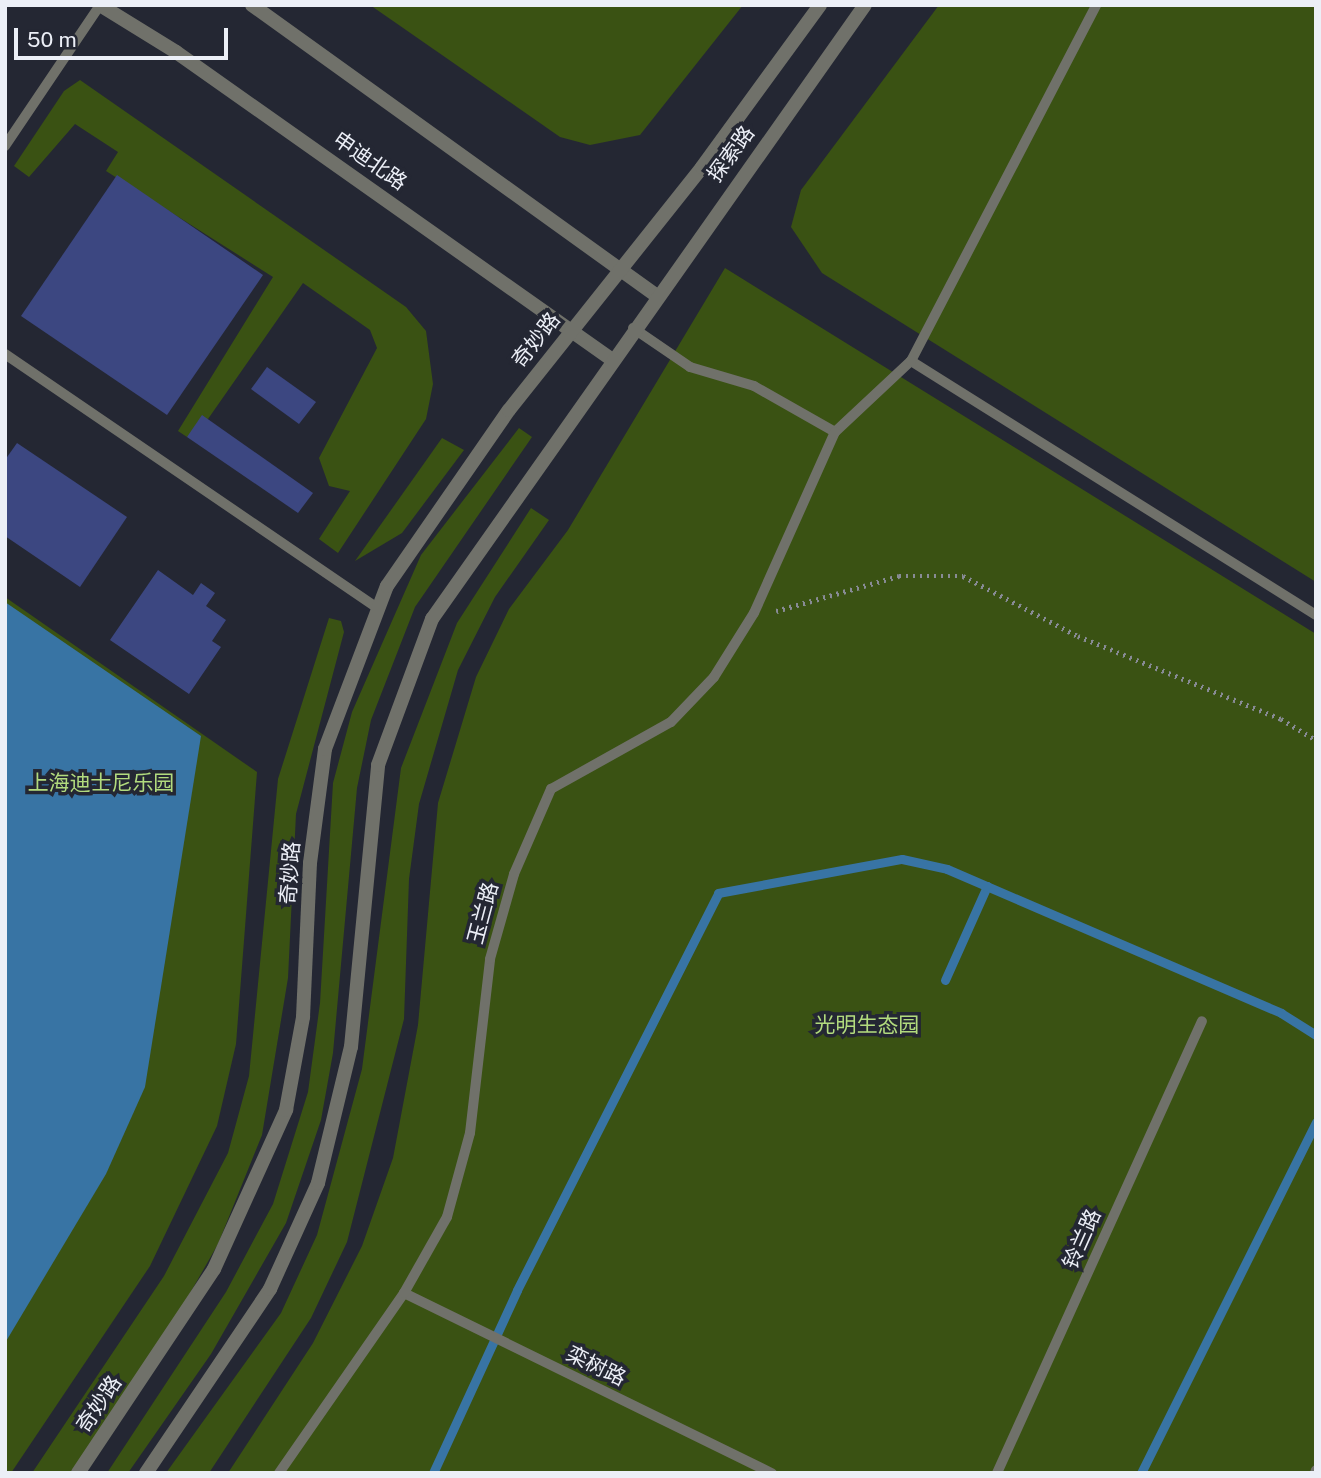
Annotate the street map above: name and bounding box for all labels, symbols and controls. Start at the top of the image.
scale bar [18,14,231,58]
text: 50 m [27,27,77,52]
street label: 探索路 [702,121,760,187]
street label: 申迪北路 [328,127,412,195]
street label: 奇妙路 [507,307,565,373]
park label: 上海迪士尼乐园 [28,770,174,796]
street label: 奇妙路 [275,841,305,905]
street label: 玉兰路 [463,879,503,947]
park label: 光明生态园 [815,1012,919,1038]
street label: 铃兰路 [1058,1205,1106,1273]
street label: 栾树路 [562,1341,630,1391]
street label: 奇妙路 [71,1371,127,1437]

